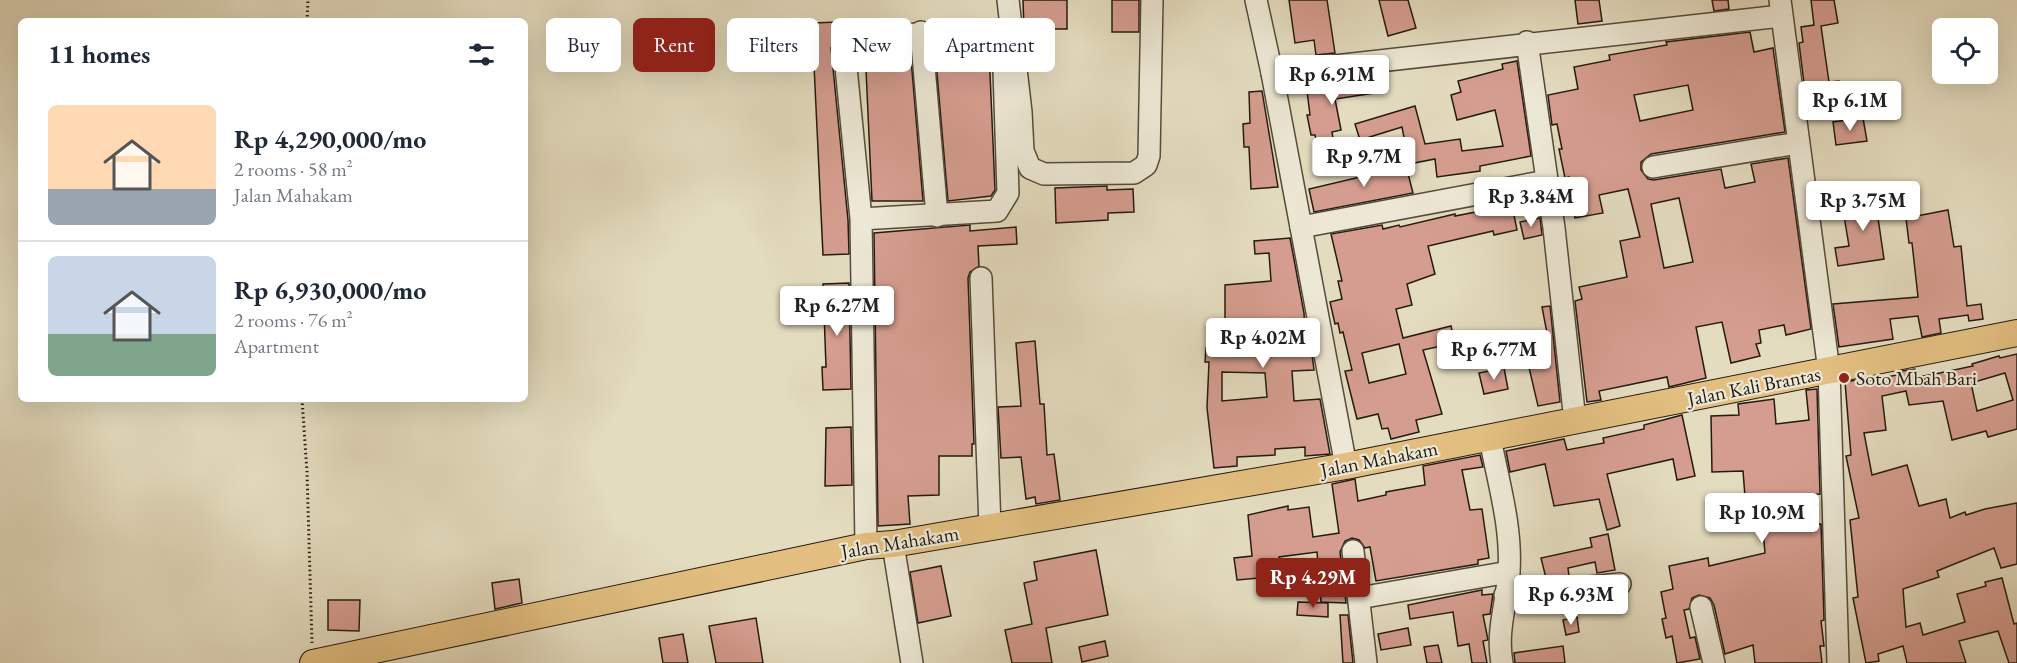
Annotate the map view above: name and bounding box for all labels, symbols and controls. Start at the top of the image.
chip: Buy [546,18,621,72]
chip: Rent [633,18,715,72]
chip: Filters [727,18,819,72]
chip: New [831,18,912,72]
chip: Apartment [924,18,1055,72]
map controls [1932,18,1998,84]
button: locate [1932,18,1998,84]
text: 11 homes [48,37,150,71]
icon: filters [465,38,498,71]
pin: Rp 6.91M [1270,55,1394,106]
text: Rp 6.91M [1289,61,1375,87]
pin: Rp 6.1M [1795,81,1905,132]
text: Rp 6.1M [1812,87,1888,113]
text: Rp 4,290,000/mo [234,122,426,156]
icon: home [96,129,168,201]
pin: Rp 9.7M [1309,137,1419,188]
text: Rp 9.7M [1326,143,1402,169]
text: 2 rooms · 58 m² [234,156,353,182]
pin: Rp 3.84M [1469,177,1593,228]
pin: Rp 3.75M [1801,181,1925,232]
text: Jalan Mahakam [234,182,353,208]
text: Rp 3.84M [1488,183,1574,209]
text: Rp 3.75M [1820,187,1906,213]
text: Rp 6,930,000/mo [234,273,426,307]
icon: home [96,280,168,352]
pin: Rp 6.27M [775,286,899,337]
text: Rp 6.27M [794,292,880,318]
text: 2 rooms · 76 m² [234,307,353,333]
pin: Rp 4.02M [1201,318,1325,369]
text: Rp 4.02M [1220,324,1306,350]
pin: Rp 6.77M [1432,330,1556,381]
text: Apartment [234,333,319,359]
text: Rp 6.77M [1451,336,1537,362]
street label: Jalan Kali Brantas [1683,360,1823,412]
place label: Soto Mbah Bari [1856,365,1977,391]
marker: Soto Mbah Bari [1837,371,1851,385]
street label: Jalan Mahakam [1316,435,1440,483]
pin: Rp 10.9M [1700,493,1824,544]
text: Rp 10.9M [1719,499,1805,525]
street label: Jalan Mahakam [837,520,961,564]
pin: Rp 4.29M [1251,558,1375,609]
text: Rp 4.29M [1270,564,1356,590]
pin: Rp 6.93M [1509,575,1633,626]
text: Rp 6.93M [1528,581,1614,607]

